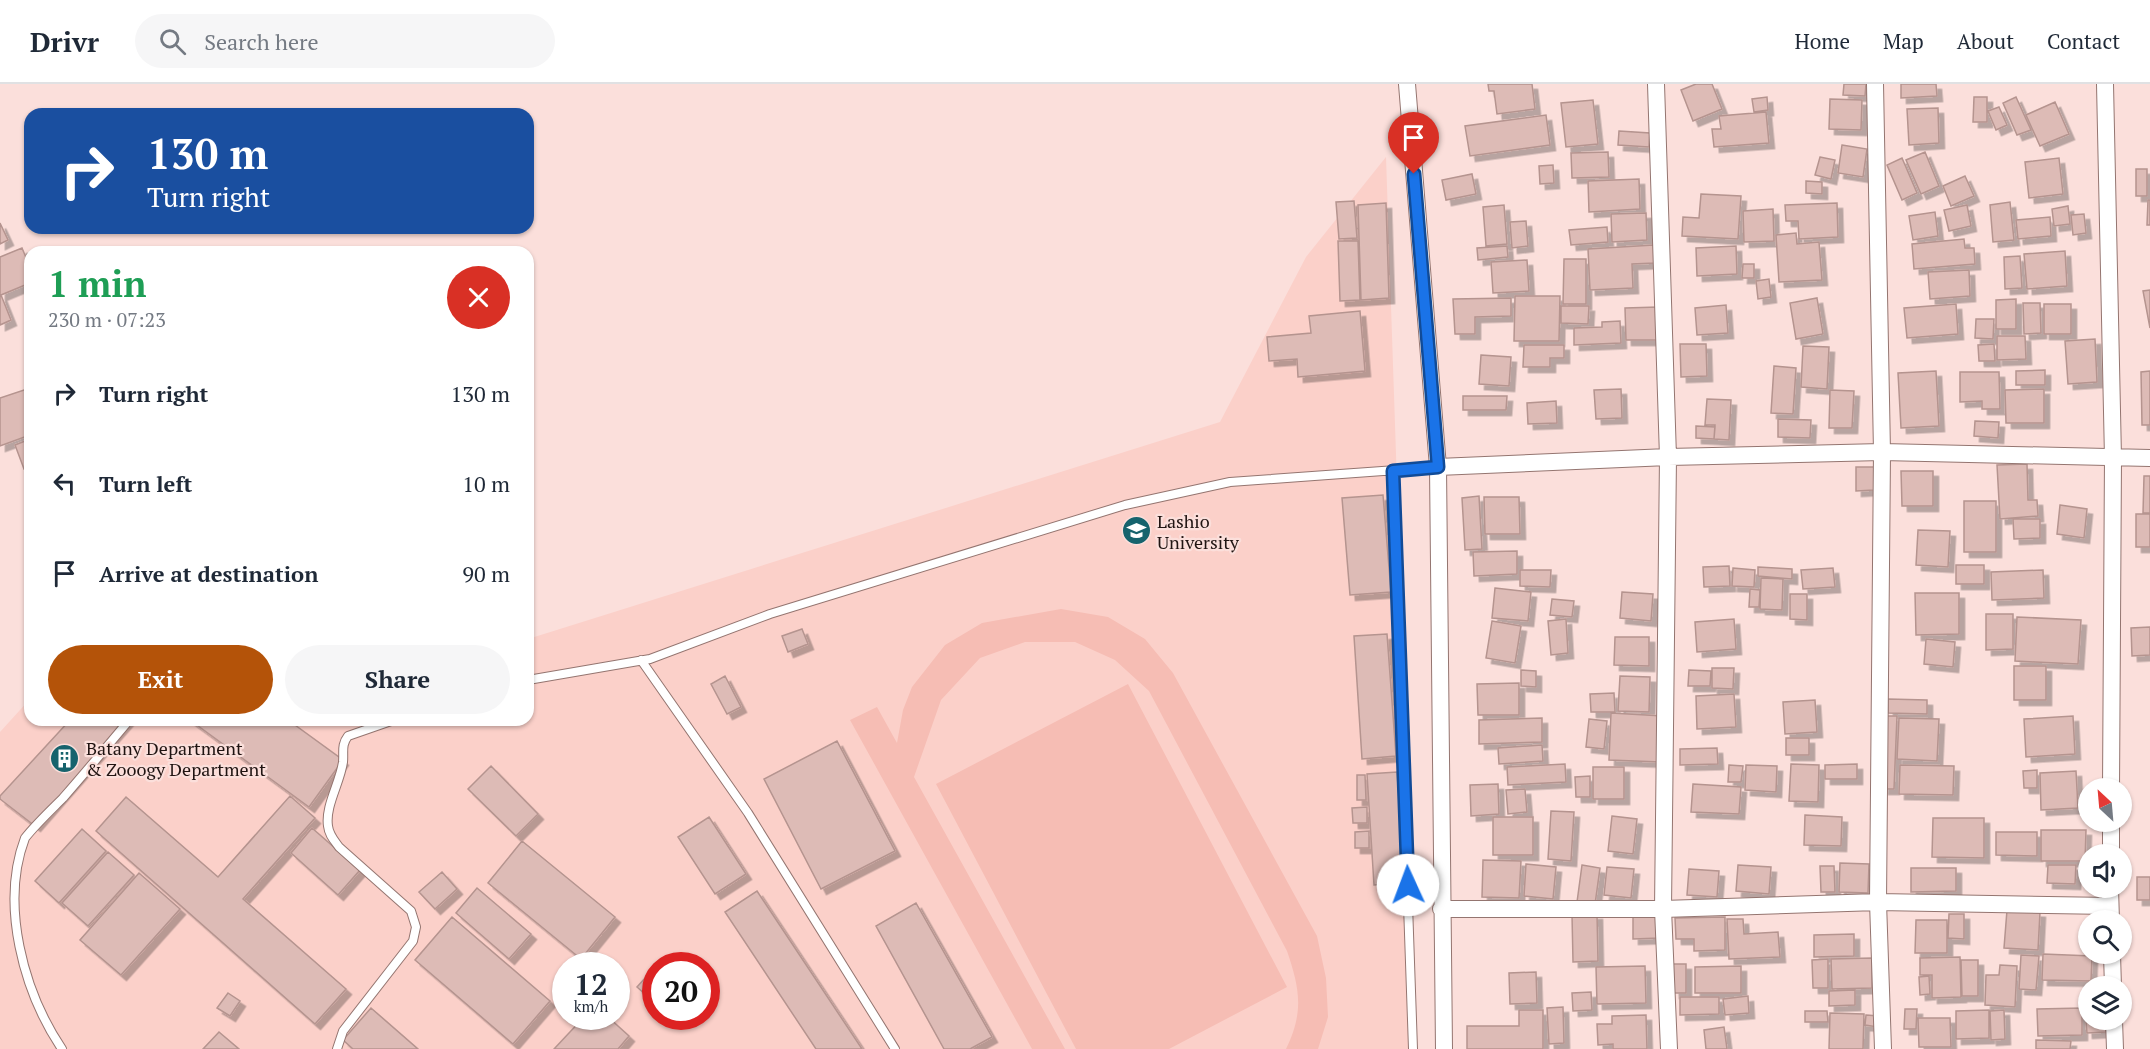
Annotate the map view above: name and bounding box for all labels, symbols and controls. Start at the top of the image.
search box [135,14,555,68]
text: Drivr [30,23,99,60]
icon: search [156,25,189,58]
text: Search here [204,27,319,56]
text: Home [1794,27,1850,55]
text: Map [1883,27,1924,55]
text: About [1957,27,2014,55]
text: Contact [2047,27,2120,55]
pin [1388,112,1439,174]
icon: arrive [1397,121,1430,154]
text: 130 m [147,125,268,181]
icon: right [48,132,126,210]
text: Turn right [147,179,270,215]
text: 1 min [48,260,146,307]
button: close [447,266,510,329]
text: 230 m · 07:23 [48,306,166,333]
icon: right [48,377,81,410]
text: Turn right [99,379,208,408]
text: 130 m [450,379,510,408]
icon: left [48,467,81,500]
text: Turn left [99,469,192,498]
text: 10 m [462,469,510,498]
place label: Lashio University [1157,509,1240,554]
school or university icon: Lashio University [1120,515,1152,547]
icon: arrive [48,557,81,590]
text: Arrive at destination [99,559,318,588]
text: 90 m [462,559,510,588]
button: Exit [48,645,273,714]
button: Share [285,645,510,714]
place label: Batany Department & Zooogy Department [86,736,266,781]
building icon: Batany Department & Zooogy Department [49,742,81,774]
north arrow [2078,778,2132,832]
map controls [2078,778,2132,1030]
button: sound [2078,844,2132,898]
position arrow [1376,853,1440,917]
button: search [2078,910,2132,964]
speed limit sign: 20 [642,952,720,1030]
text: 12 [574,964,608,1004]
button: layers [2078,976,2132,1030]
text: km/h [574,996,608,1016]

